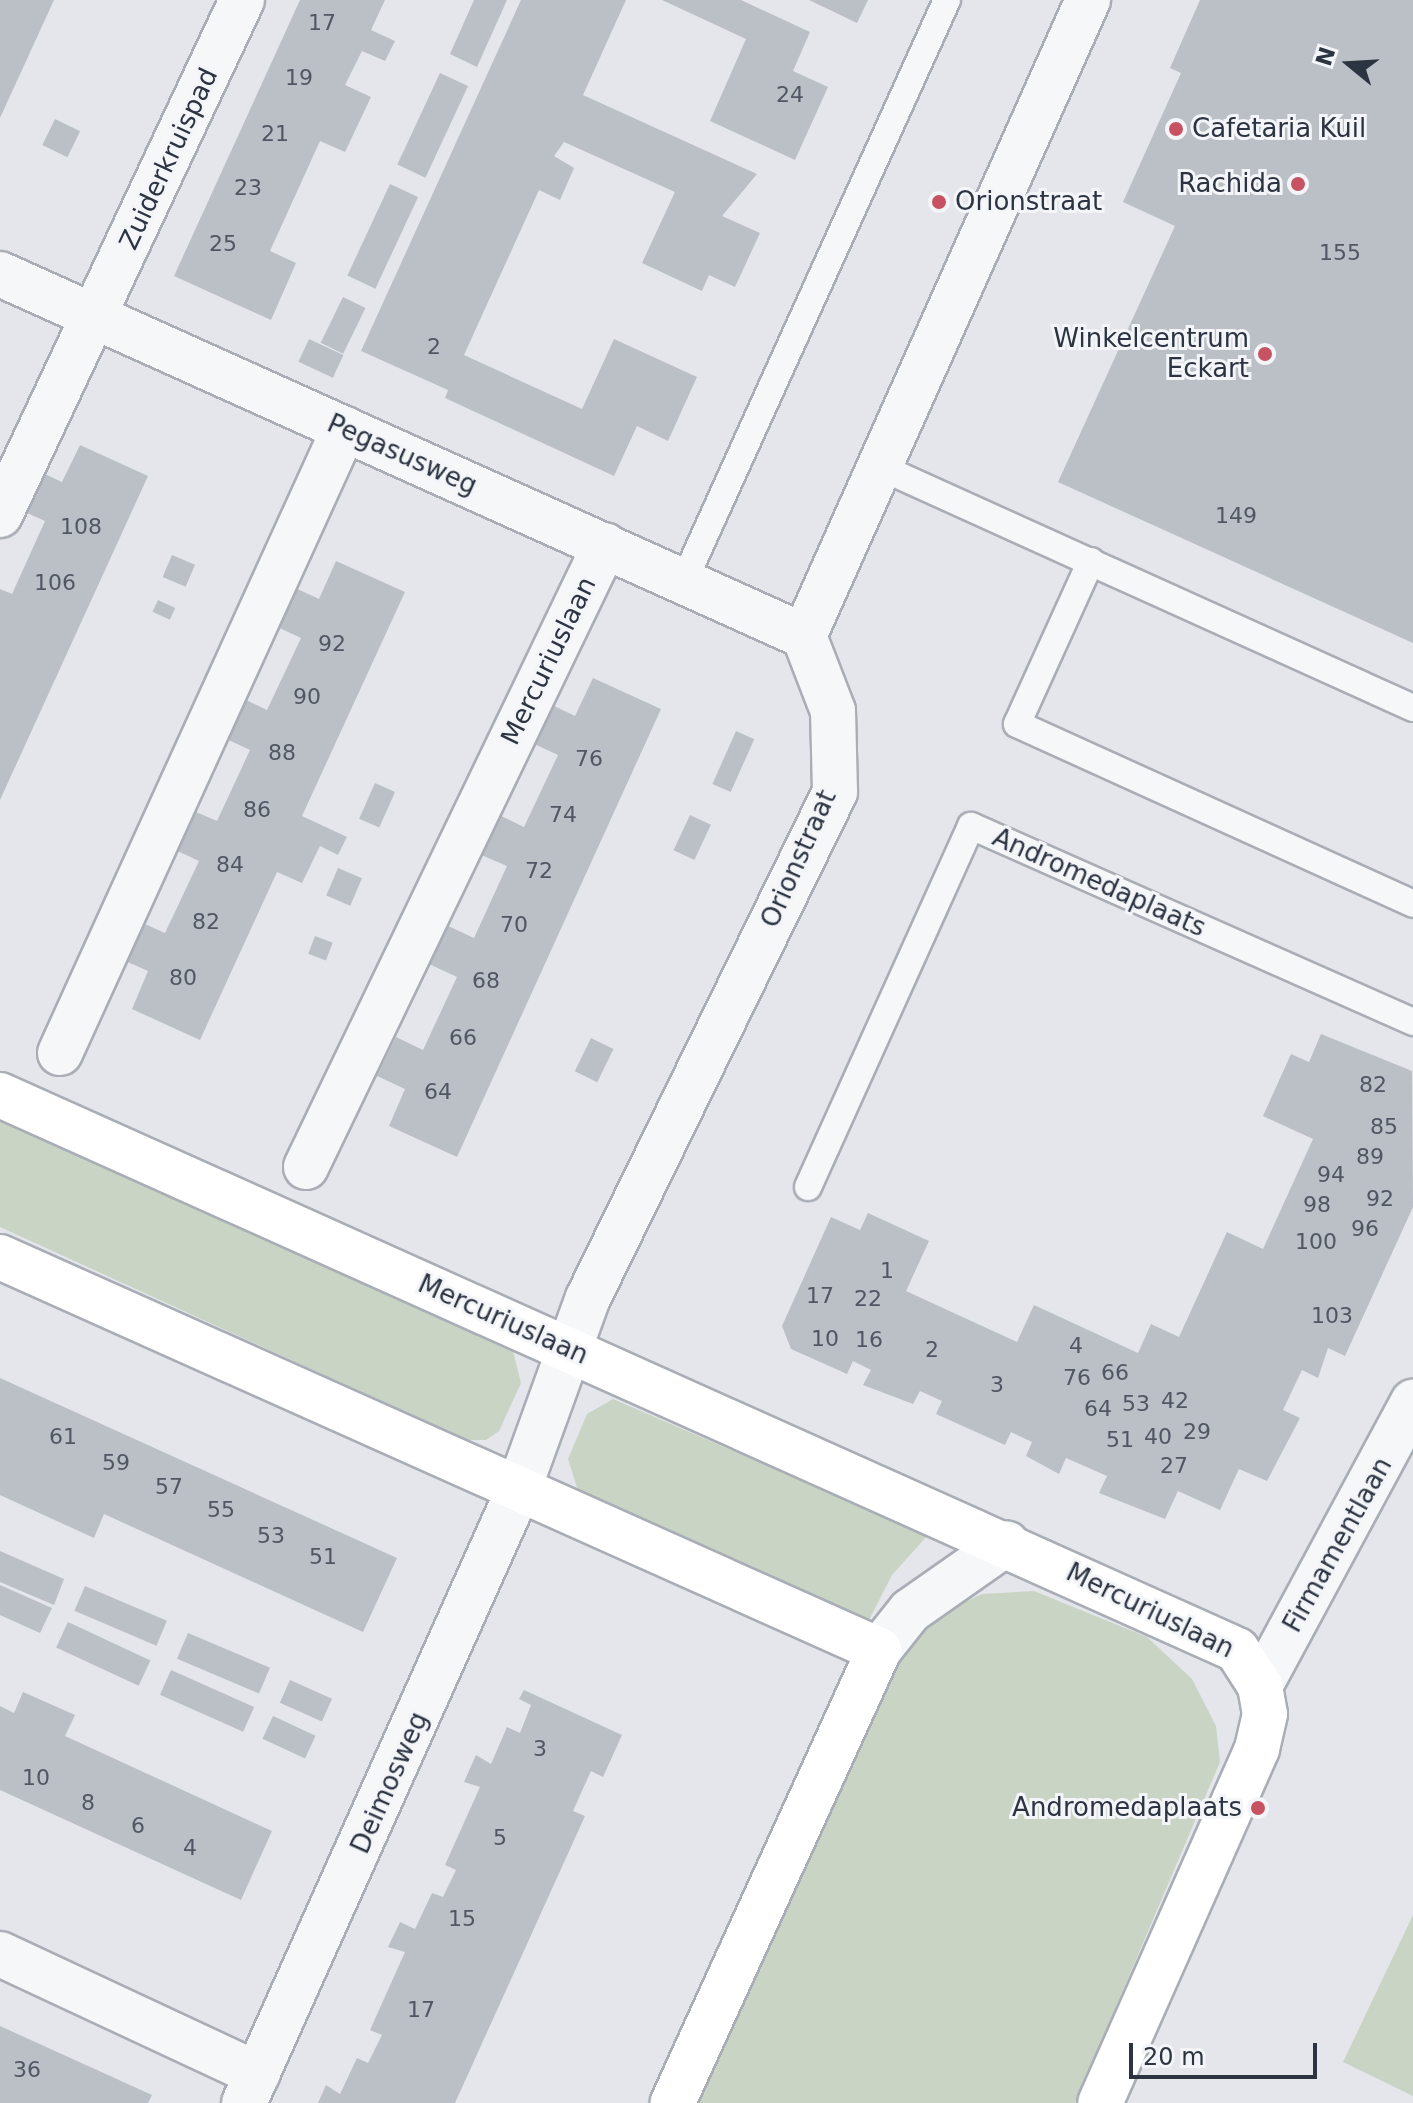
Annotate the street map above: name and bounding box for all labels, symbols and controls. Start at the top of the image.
house number: 17 [308,10,336,36]
north arrow [1309,24,1389,104]
text: N [1311,44,1340,69]
street label: Zuiderkruispad [113,63,225,255]
house number: 19 [285,65,313,91]
house number: 24 [776,82,804,108]
place label: Cafetaria Kuil [1192,113,1366,145]
marker: Cafetaria Kuil [1167,120,1185,138]
house number: 21 [261,121,289,147]
place label: Rachida [1178,168,1282,200]
house number: 23 [234,175,262,201]
marker: Rachida [1289,175,1307,193]
place label: Orionstraat [955,186,1102,218]
marker: Orionstraat [930,193,948,211]
house number: 25 [209,231,237,257]
house number: 155 [1319,240,1361,266]
place label: Winkelcentrum Eckart [1053,323,1249,384]
house number: 2 [427,334,441,360]
marker: Winkelcentrum Eckart [1256,345,1274,363]
street label: Pegasusweg [322,408,482,502]
house number: 149 [1215,503,1257,529]
house number: 108 [60,514,102,540]
house number: 106 [34,570,76,596]
street label: Mercuriuslaan [495,572,603,750]
house number: 92 [318,631,346,657]
house number: 90 [293,684,321,710]
house number: 88 [268,740,296,766]
house number: 76 [575,746,603,772]
street label: Orionstraat [755,785,843,933]
house number: 86 [243,797,271,823]
house number: 74 [549,802,577,828]
street label: Andromedaplaats [988,822,1210,944]
house number: 84 [216,852,244,878]
house number: 72 [525,858,553,884]
house number: 82 [192,909,220,935]
house number: 70 [500,912,528,938]
house number: 80 [169,965,197,991]
house number: 68 [472,968,500,994]
house number: 66 [449,1025,477,1051]
house number: 82 [1359,1072,1387,1098]
house number: 64 [424,1079,452,1105]
house number: 85 [1370,1114,1398,1140]
house number: 89 [1356,1144,1384,1170]
house number: 94 [1317,1162,1345,1188]
house number: 92 [1366,1186,1394,1212]
house number: 98 [1303,1192,1331,1218]
house number: 96 [1351,1216,1379,1242]
house number: 100 [1295,1229,1337,1255]
house number: 1 [880,1258,894,1284]
street label: Mercuriuslaan [413,1269,593,1371]
house number: 17 [806,1283,834,1309]
house number: 22 [854,1286,882,1312]
house number: 103 [1311,1303,1353,1329]
house number: 10 [811,1326,839,1352]
house number: 16 [855,1327,883,1353]
house number: 4 [1069,1333,1083,1359]
house number: 2 [925,1337,939,1363]
house number: 66 [1101,1360,1129,1386]
house number: 76 [1063,1365,1091,1391]
house number: 3 [990,1372,1004,1398]
house number: 42 [1161,1388,1189,1414]
house number: 53 [1122,1391,1150,1417]
house number: 64 [1084,1396,1112,1422]
house number: 29 [1183,1419,1211,1445]
house number: 61 [49,1424,77,1450]
house number: 40 [1144,1424,1172,1450]
house number: 51 [1106,1427,1134,1453]
house number: 59 [102,1450,130,1476]
street label: Firmamentlaan [1277,1452,1399,1638]
house number: 27 [1160,1453,1188,1479]
house number: 57 [155,1474,183,1500]
house number: 55 [207,1497,235,1523]
house number: 53 [257,1523,285,1549]
house number: 51 [309,1544,337,1570]
street label: Mercuriuslaan [1061,1557,1239,1665]
street label: Deimosweg [345,1707,435,1859]
house number: 3 [533,1736,547,1762]
house number: 10 [22,1765,50,1791]
house number: 8 [81,1790,95,1816]
place label: Andromedaplaats [1012,1792,1242,1824]
marker: Andromedaplaats [1249,1799,1267,1817]
house number: 6 [131,1813,145,1839]
house number: 5 [493,1825,507,1851]
house number: 4 [183,1835,197,1861]
house number: 15 [448,1906,476,1932]
house number: 17 [407,1997,435,2023]
scale bar [1133,2027,1321,2077]
text: 20 m [1143,2043,1205,2071]
house number: 36 [13,2057,41,2083]

